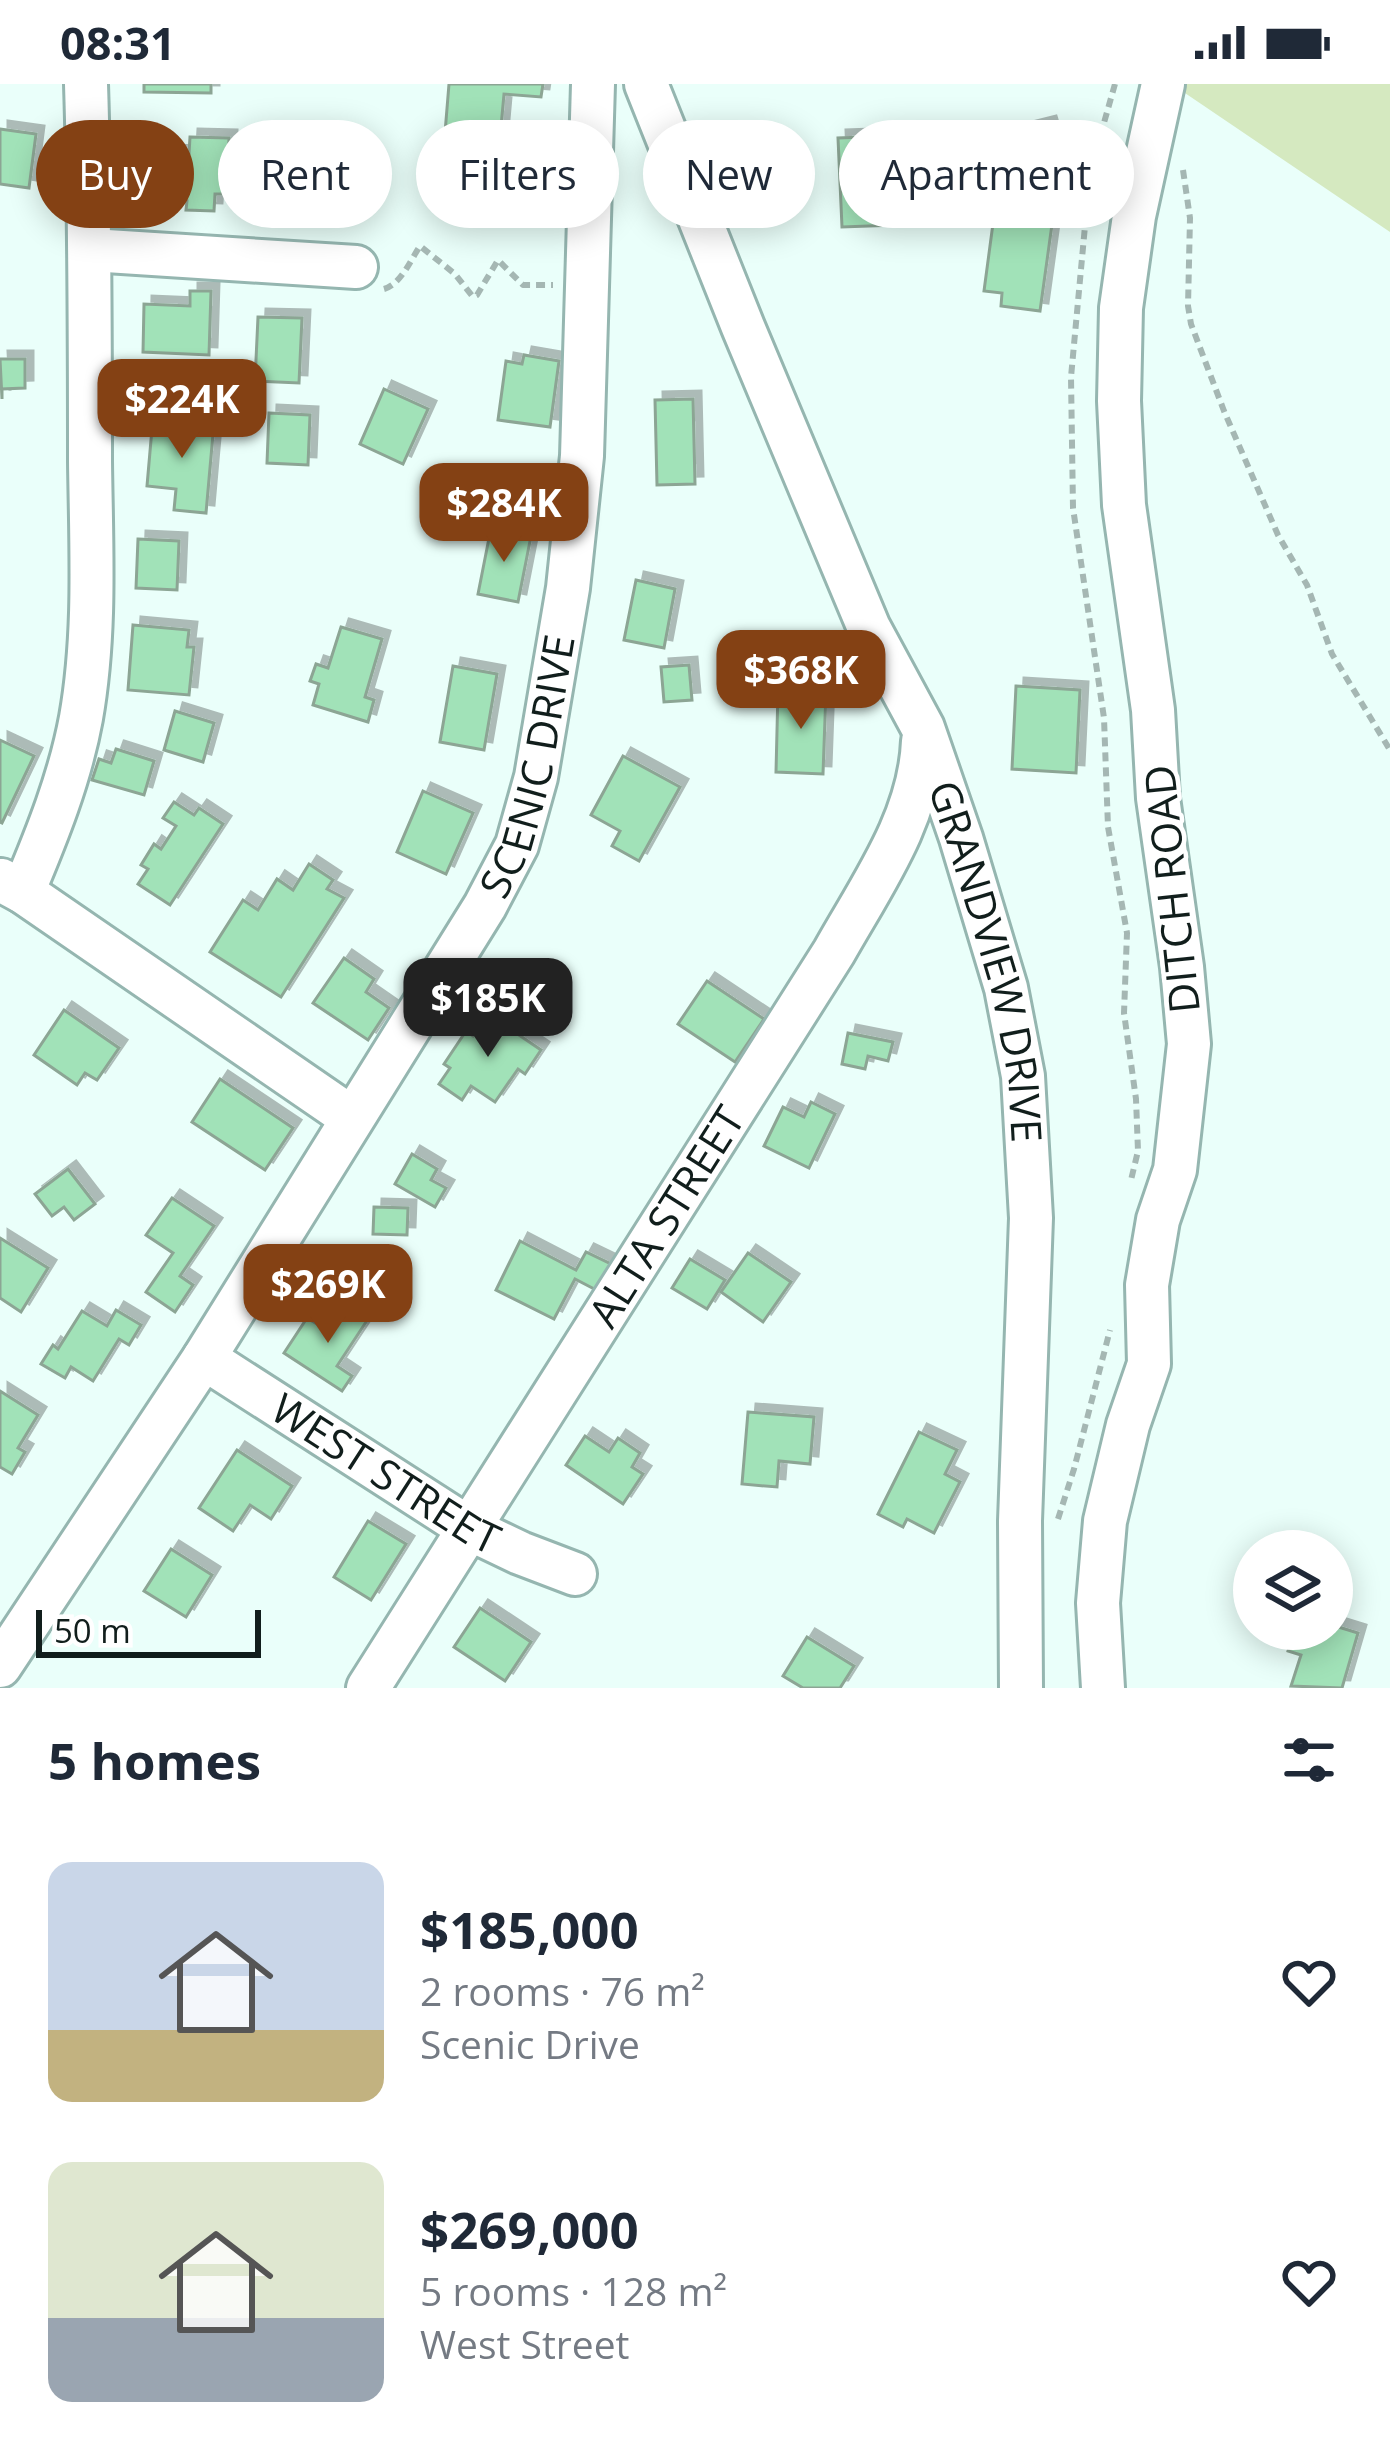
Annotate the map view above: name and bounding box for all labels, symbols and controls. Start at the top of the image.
text: 08:31 [60,12,176,73]
chip: Buy [36,120,194,228]
chip: Rent [218,120,392,228]
chip: Filters [416,120,619,228]
chip: New [643,120,815,228]
chip: Apartment [839,120,1134,228]
pin: $224K [98,359,266,461]
text: $224K [124,371,240,424]
pin: $284K [420,463,588,565]
text: $284K [446,475,562,528]
street label: SCENIC DRIVE [465,630,587,907]
pin: $368K [717,630,885,732]
text: $368K [743,642,859,695]
street label: DITCH ROAD [1129,762,1212,1016]
street label: GRANDVIEW DRIVE [916,773,1057,1144]
pin: $185K [404,958,572,1060]
text: $185K [430,970,546,1023]
street label: ALTA STREET [574,1094,756,1337]
pin: $269K [244,1244,412,1346]
text: $269K [270,1256,386,1309]
street label: WEST STREET [261,1379,510,1566]
map controls [1233,1530,1353,1650]
button: layers [1233,1530,1353,1650]
scale bar [36,1604,261,1657]
text: 50 m [54,1608,131,1653]
text: 5 homes [48,1725,261,1795]
icon: filters [1276,1727,1342,1793]
text: $185,000 [420,1894,639,1964]
icon: home [144,1910,288,2054]
icon: heart [1276,1949,1342,2015]
text: 2 rooms · 76 m² [420,1964,705,2017]
text: Scenic Drive [420,2017,640,2070]
text: $269,000 [420,2194,639,2264]
icon: home [144,2210,288,2354]
icon: heart [1276,2249,1342,2315]
text: 5 rooms · 128 m² [420,2264,727,2317]
text: West Street [420,2317,629,2370]

